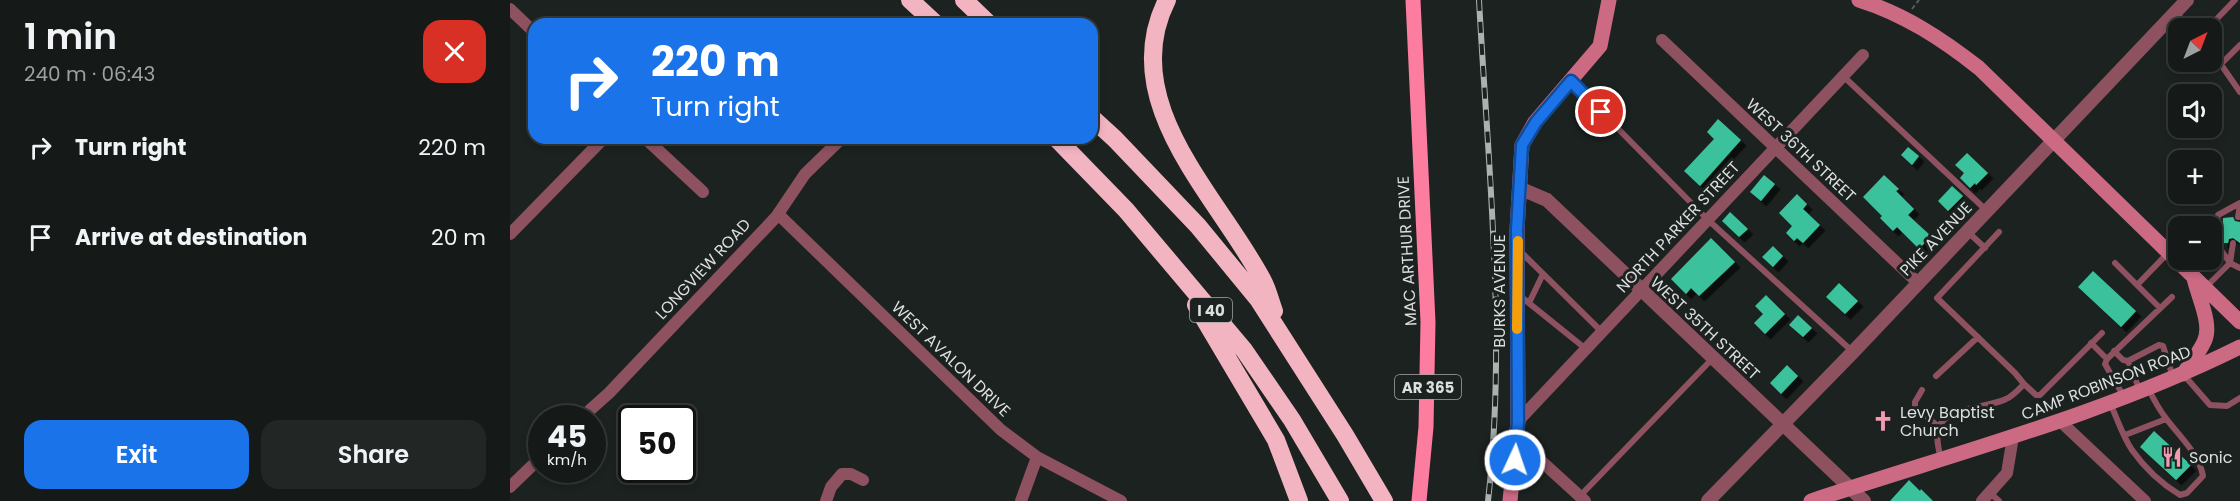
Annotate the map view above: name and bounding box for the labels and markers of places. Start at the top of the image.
pin [1575,86,1626,137]
place label: Levy Baptist Church [1900,401,1995,442]
church icon: Levy Baptist Church [1871,409,1895,433]
restaurant icon: Sonic [2160,445,2184,469]
place label: Sonic [2189,446,2233,469]

